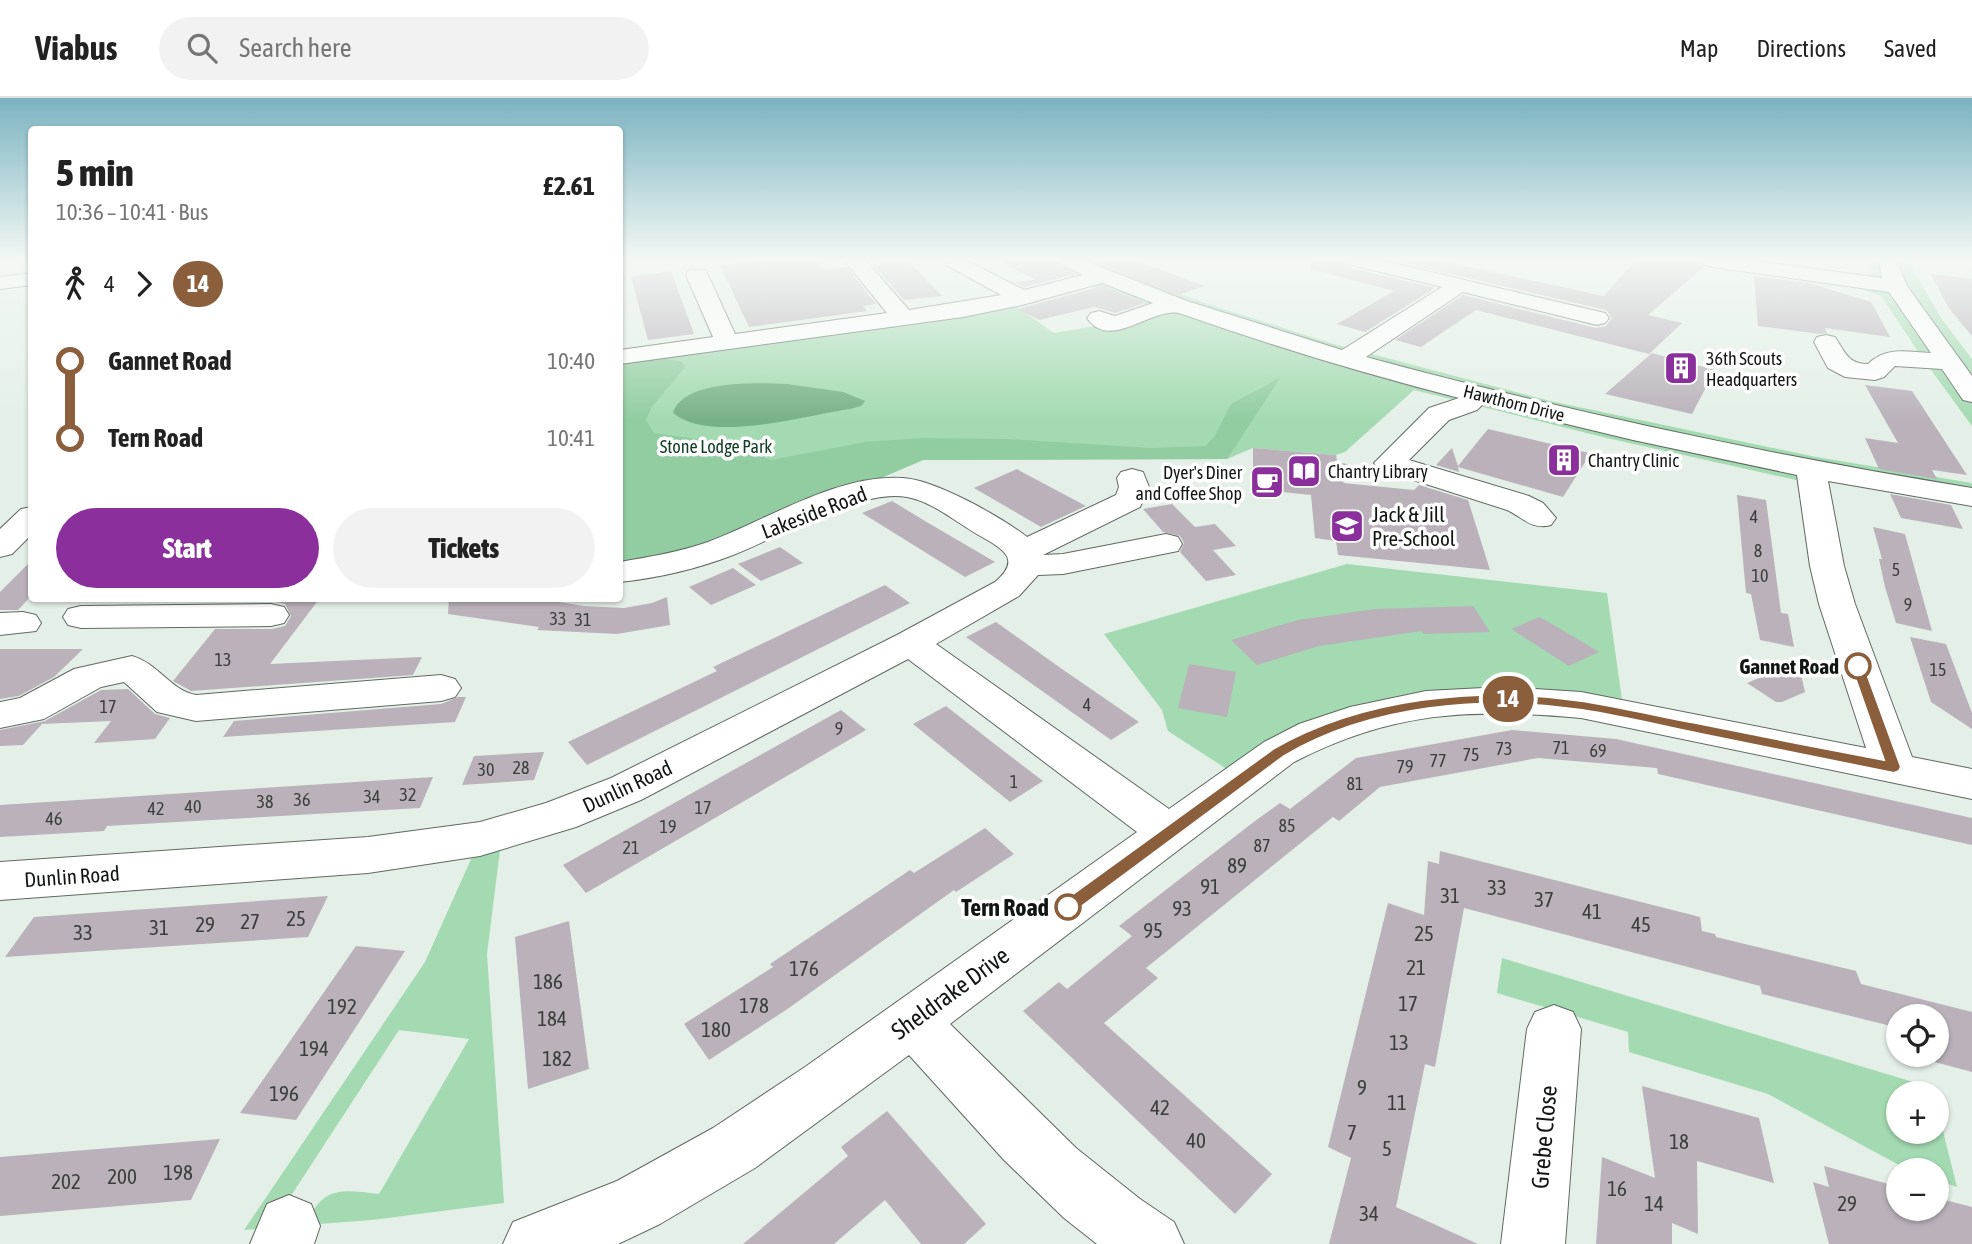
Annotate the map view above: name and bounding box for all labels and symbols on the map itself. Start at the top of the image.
place label: 36th Scouts Headquarters [1706,348,1797,390]
building icon: 36th Scouts Headquarters [1662,349,1700,387]
street label: Hawthorn Drive [1461,380,1567,426]
park label: Stone Lodge Park [660,436,772,457]
building icon: Chantry Clinic [1545,441,1583,479]
place label: Chantry Clinic [1588,450,1679,471]
library icon: Chantry Library [1285,452,1323,490]
place label: Chantry Library [1328,461,1428,482]
place label: Dyer's Diner and Coffee Shop [1136,462,1243,504]
cafe icon: Dyer's Diner and Coffee Shop [1248,463,1286,501]
street label: Lakeside Road [758,481,870,543]
place label: Jack & Jill Pre-School [1372,502,1456,550]
house number: 4 [1750,506,1758,527]
school or university icon: Jack & Jill Pre-School [1328,507,1366,545]
house number: 8 [1754,540,1762,561]
house number: 5 [1892,559,1900,580]
house number: 10 [1752,565,1768,586]
house number: 9 [1904,594,1912,615]
house number: 33 [550,608,566,629]
house number: 31 [575,609,591,630]
house number: 13 [215,649,231,670]
marker: Gannet Road [1845,653,1871,679]
place label: Gannet Road [1739,654,1839,678]
house number: 15 [1930,659,1946,680]
line badge: 14 [1476,676,1540,722]
house number: 4 [1083,694,1091,715]
house number: 17 [100,696,116,717]
house number: 9 [835,718,843,739]
house number: 71 [1553,737,1569,758]
house number: 73 [1496,738,1512,759]
house number: 69 [1590,740,1606,761]
house number: 75 [1463,744,1479,765]
house number: 77 [1430,750,1446,771]
street label: Dunlin Road [579,755,675,817]
house number: 79 [1397,756,1413,777]
house number: 28 [513,757,529,778]
house number: 30 [478,759,494,780]
house number: 1 [1010,771,1018,792]
house number: 81 [1347,773,1363,794]
house number: 32 [400,784,416,805]
house number: 34 [364,786,380,807]
house number: 36 [294,789,310,810]
house number: 38 [257,791,273,812]
house number: 40 [185,796,201,817]
house number: 17 [695,797,711,818]
house number: 42 [148,798,164,819]
house number: 46 [46,808,62,829]
house number: 85 [1279,815,1295,836]
house number: 19 [660,816,676,837]
house number: 87 [1254,835,1270,856]
house number: 21 [623,837,639,858]
house number: 89 [1227,853,1247,877]
street label: Dunlin Road [23,861,121,891]
house number: 91 [1200,874,1220,898]
house number: 33 [1487,875,1507,899]
house number: 31 [1440,883,1460,907]
house number: 37 [1534,887,1554,911]
place label: Tern Road [961,894,1049,921]
marker: Tern Road [1055,894,1081,920]
house number: 93 [1172,896,1192,920]
house number: 41 [1582,899,1602,923]
house number: 25 [286,906,306,930]
house number: 27 [240,909,260,933]
house number: 29 [195,912,215,936]
house number: 45 [1631,912,1651,936]
house number: 31 [149,915,169,939]
house number: 95 [1143,918,1163,942]
house number: 33 [73,920,93,944]
house number: 25 [1414,921,1434,945]
street label: Sheldrake Drive [886,941,1014,1045]
house number: 21 [1406,955,1426,979]
house number: 176 [789,956,819,980]
house number: 186 [533,969,563,993]
house number: 17 [1398,991,1418,1015]
house number: 178 [739,993,769,1017]
house number: 192 [327,994,357,1018]
house number: 184 [537,1006,567,1030]
house number: 180 [701,1017,731,1041]
house number: 13 [1389,1030,1409,1054]
house number: 194 [299,1036,329,1060]
house number: 182 [542,1046,572,1070]
house number: 9 [1357,1075,1367,1099]
house number: 196 [269,1081,299,1105]
street label: Grebe Close [1526,1084,1562,1190]
house number: 11 [1387,1090,1407,1114]
house number: 42 [1150,1095,1170,1119]
house number: 7 [1347,1120,1357,1144]
house number: 40 [1186,1128,1206,1152]
house number: 18 [1669,1129,1689,1153]
house number: 5 [1382,1136,1392,1160]
house number: 198 [163,1160,193,1184]
house number: 200 [107,1164,137,1188]
house number: 202 [51,1169,81,1193]
house number: 16 [1607,1176,1627,1200]
house number: 14 [1644,1191,1664,1215]
house number: 29 [1837,1191,1857,1215]
house number: 34 [1359,1201,1379,1225]

